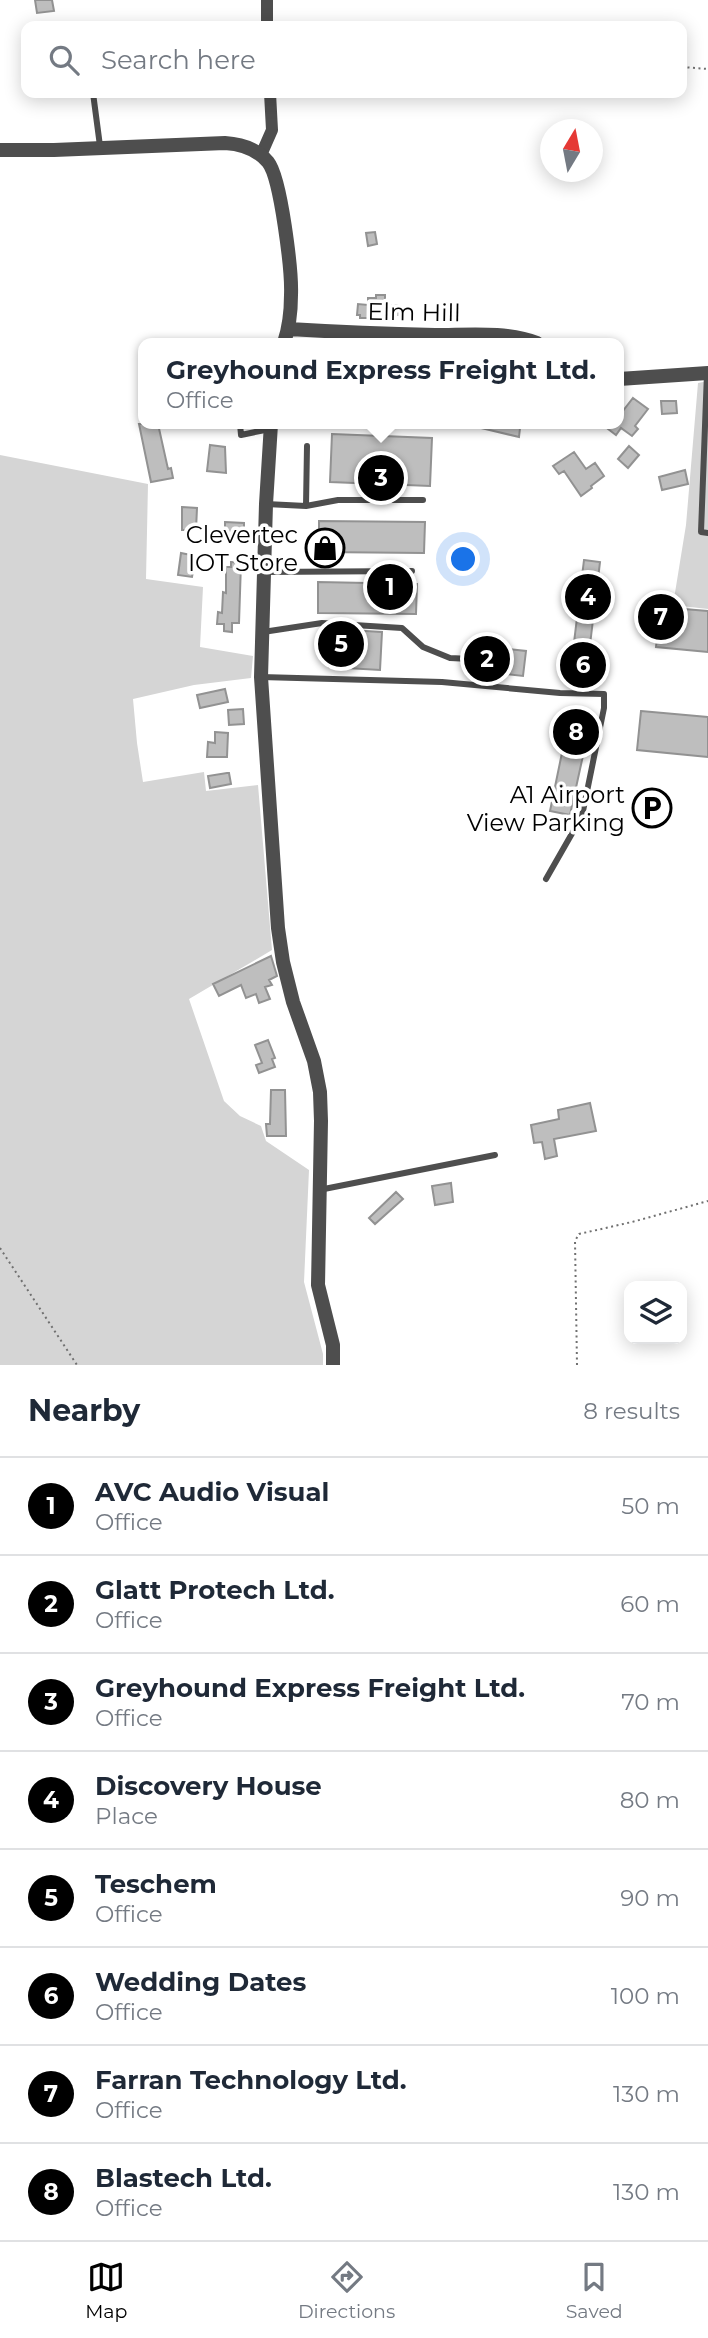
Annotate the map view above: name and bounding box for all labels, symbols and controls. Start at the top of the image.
search box [21,21,687,98]
icon: search [45,41,83,79]
text: Search here [101,44,256,76]
north arrow [540,119,603,182]
street label: Elm Hill [367,297,461,327]
popup [138,338,624,429]
text: Greyhound Express Freight Ltd. [166,354,596,386]
text: Office [166,386,234,414]
pin: 3 [358,452,404,504]
place label: Clevertec IOT Store [186,520,298,577]
shop icon: Clevertec IOT Store [304,527,346,569]
your location [446,542,480,576]
pin: 1 [367,561,413,613]
pin: 4 [565,571,611,623]
pin: 7 [638,591,684,643]
pin: 5 [318,618,364,670]
pin: 2 [464,633,510,685]
pin: 6 [560,639,606,691]
pin: 8 [553,706,599,758]
place label: A1 Airport View Parking [467,780,625,837]
parking icon: A1 Airport View Parking [631,787,673,829]
map controls [624,1281,687,1344]
button: layers [624,1281,687,1344]
text: Nearby [28,1392,140,1429]
text: 8 results [583,1397,680,1425]
text: AVC Audio Visual [95,1476,329,1508]
text: 1 [46,1492,56,1520]
text: 50 m [621,1492,680,1520]
text: Office [95,1508,163,1536]
text: Glatt Protech Ltd. [95,1574,335,1606]
text: 2 [44,1590,58,1618]
text: 60 m [620,1590,680,1618]
text: Office [95,1606,163,1634]
text: Greyhound Express Freight Ltd. [95,1672,525,1704]
text: 3 [44,1688,58,1716]
text: 70 m [621,1688,680,1716]
text: Office [95,1704,163,1732]
text: Discovery House [95,1770,322,1802]
text: 4 [43,1786,59,1814]
text: 80 m [620,1786,680,1814]
text: Place [95,1802,158,1830]
text: Teschem [95,1868,217,1900]
text: 5 [44,1884,58,1912]
text: 90 m [620,1884,680,1912]
text: Office [95,1900,163,1928]
text: Wedding Dates [95,1966,306,1998]
text: 6 [44,1982,58,2010]
text: 100 m [611,1982,680,2010]
text: Office [95,1998,163,2026]
text: Farran Technology Ltd. [95,2064,407,2096]
text: 7 [44,2080,58,2108]
text: 130 m [613,2080,680,2108]
text: Office [95,2096,163,2124]
text: Blastech Ltd. [95,2162,272,2194]
text: 8 [43,2178,59,2206]
text: 130 m [613,2178,680,2206]
text: Office [95,2194,163,2222]
tab: Map [85,2258,127,2323]
tab: Directions [298,2258,395,2323]
tab: Saved [566,2258,623,2323]

